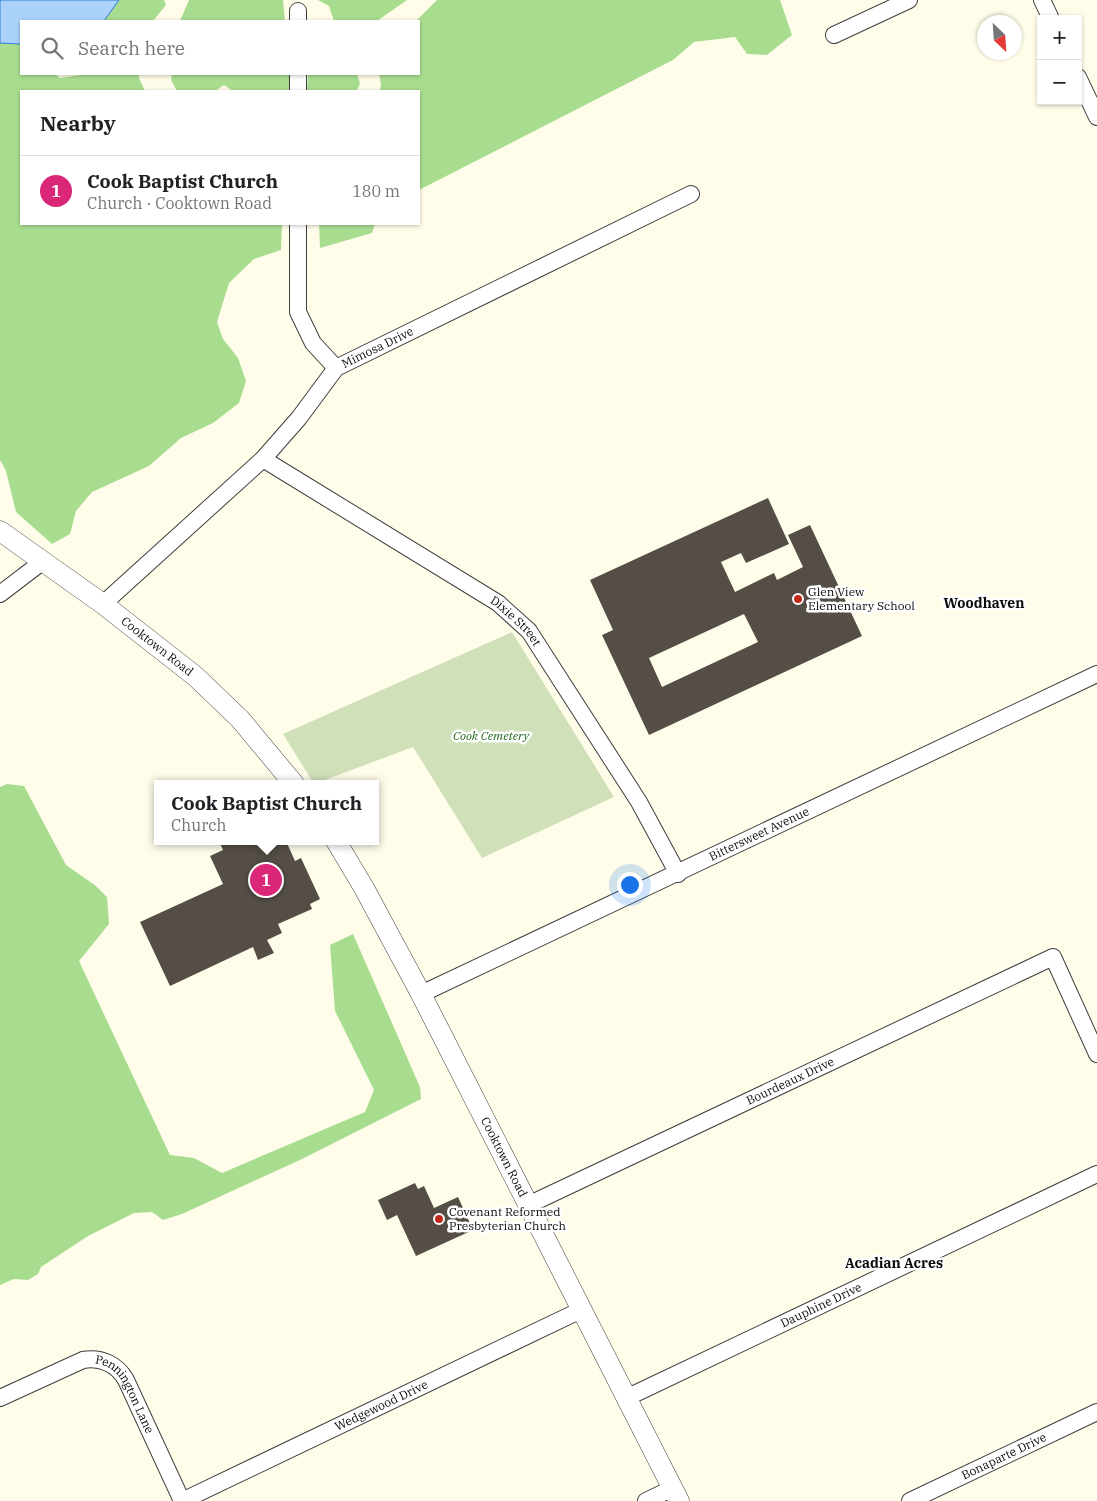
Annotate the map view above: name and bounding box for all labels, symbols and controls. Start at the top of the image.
north arrow [977,15,1022,60]
map controls [1037,15,1082,105]
button: + [1037,15,1082,60]
search box [20,20,420,75]
icon: search [38,34,66,62]
text: Search here [78,36,185,60]
button: − [1037,60,1082,105]
text: Nearby [40,109,116,137]
text: Cook Baptist Church [87,169,278,193]
text: 1 [51,181,61,201]
text: 180 m [352,181,400,201]
text: Church · Cooktown Road [87,193,272,213]
street label: Mimosa Drive [339,323,416,371]
place label: Glen View Elementary School [808,584,915,613]
street label: Dixie Street [488,592,545,649]
marker: Glen View Elementary School [792,593,804,605]
district label: Woodhaven [944,594,1024,612]
street label: Cooktown Road [118,613,197,679]
park label: Cook Cemetery [453,728,531,743]
popup [154,780,379,845]
text: Cook Baptist Church [171,791,362,815]
street label: Bittersweet Avenue [706,803,811,864]
text: Church [171,815,227,835]
pin: 1 [250,861,282,899]
your location [617,872,643,898]
street label: Bourdeaux Drive [744,1054,836,1108]
street label: Cooktown Road [478,1114,531,1199]
place label: Covenant Reformed Presbyterian Church [449,1204,567,1233]
marker: Covenant Reformed Presbyterian Church [433,1213,445,1225]
district label: Acadian Acres [845,1254,943,1272]
street label: Dauphine Drive [778,1279,864,1331]
street label: Pennington Lane [94,1352,158,1436]
street label: Wedgewood Drive [332,1376,430,1434]
street label: Bonaparte Drive [959,1429,1049,1482]

